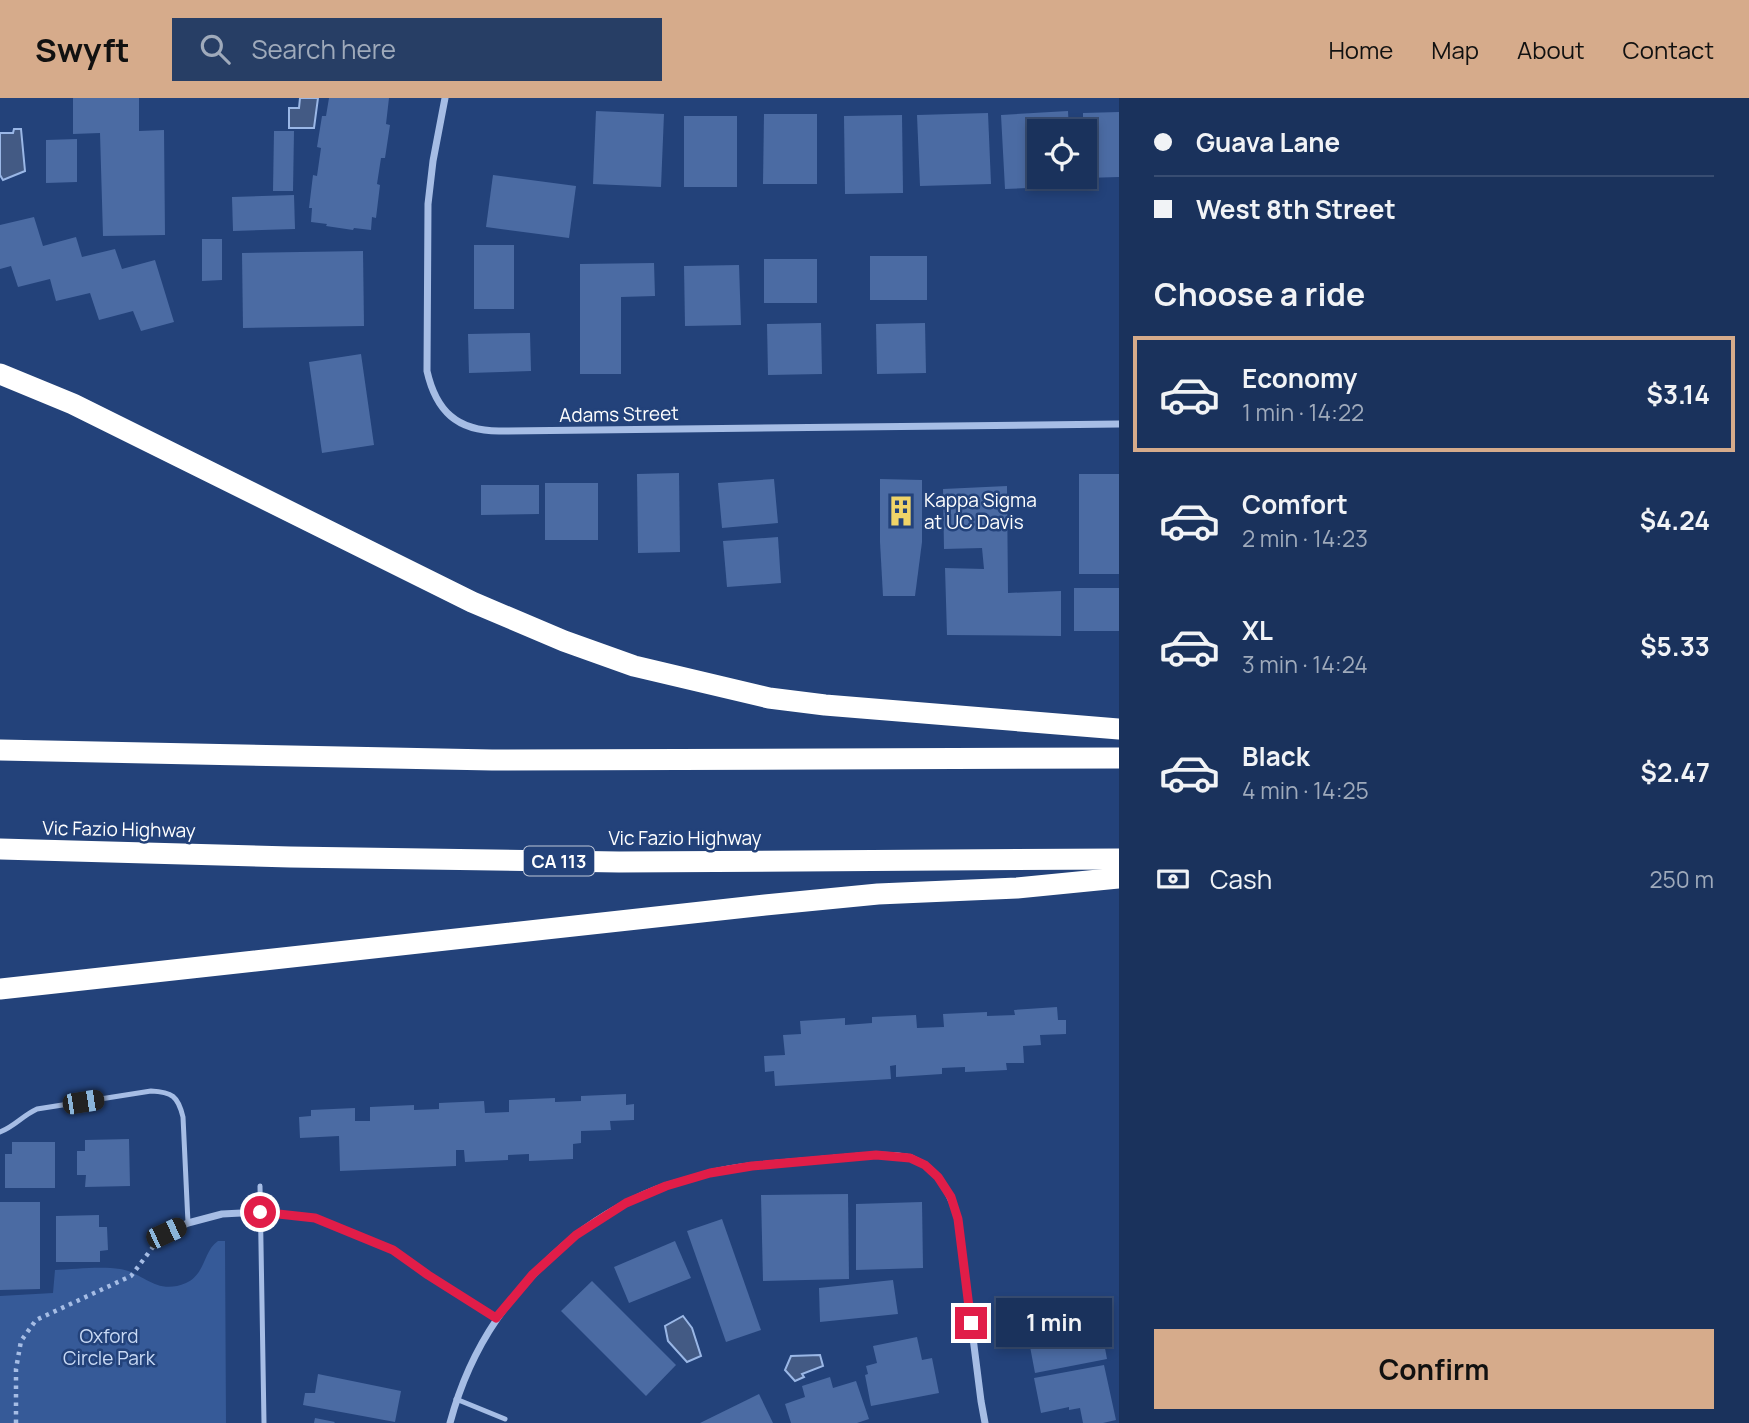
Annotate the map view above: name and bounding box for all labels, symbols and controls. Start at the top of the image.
search box [172,18,662,81]
text: Swyft [35,27,130,72]
icon: search [196,30,234,68]
text: Search here [252,31,396,67]
text: Home [1328,33,1393,66]
text: Map [1431,33,1479,66]
text: About [1517,33,1585,66]
text: Contact [1623,33,1714,66]
map controls [1027,119,1097,189]
button: locate [1027,119,1097,189]
text: Guava Lane [1196,124,1340,160]
text: West 8th Street [1196,191,1396,227]
text: Choose a ride [1154,272,1365,316]
text: Economy [1242,360,1357,396]
icon: car [1158,363,1221,426]
text: $3.14 [1647,376,1710,412]
text: 1 min · 14:22 [1242,396,1364,428]
street label: Adams Street [559,400,679,428]
text: Comfort [1242,486,1348,522]
place label: Kappa Sigma at UC Davis [924,487,1037,535]
icon: car [1158,489,1221,552]
building icon: Kappa Sigma at UC Davis [884,494,918,528]
text: $4.24 [1640,502,1710,538]
text: 2 min · 14:23 [1242,522,1368,554]
text: XL [1242,612,1273,648]
icon: car [1158,615,1221,678]
text: $5.33 [1640,628,1710,664]
text: 3 min · 14:24 [1242,648,1368,680]
text: Black [1242,738,1310,774]
icon: car [1158,741,1221,804]
text: $2.47 [1641,754,1710,790]
text: 4 min · 14:25 [1242,774,1369,806]
street label: Vic Fazio Highway [42,815,196,843]
street label: Vic Fazio Highway [608,825,762,851]
road number: CA 113 [524,846,594,876]
icon: cash [1154,860,1192,898]
text: Cash [1210,861,1272,897]
text: 250 m [1649,863,1714,895]
car [61,1088,106,1116]
route start [244,1196,276,1228]
car [143,1215,190,1251]
callout: 1 min [996,1298,1111,1348]
text: 1 min [1026,1306,1082,1338]
route end [955,1307,987,1339]
park label: Oxford Circle Park [63,1323,156,1371]
button: Confirm [1154,1329,1714,1409]

